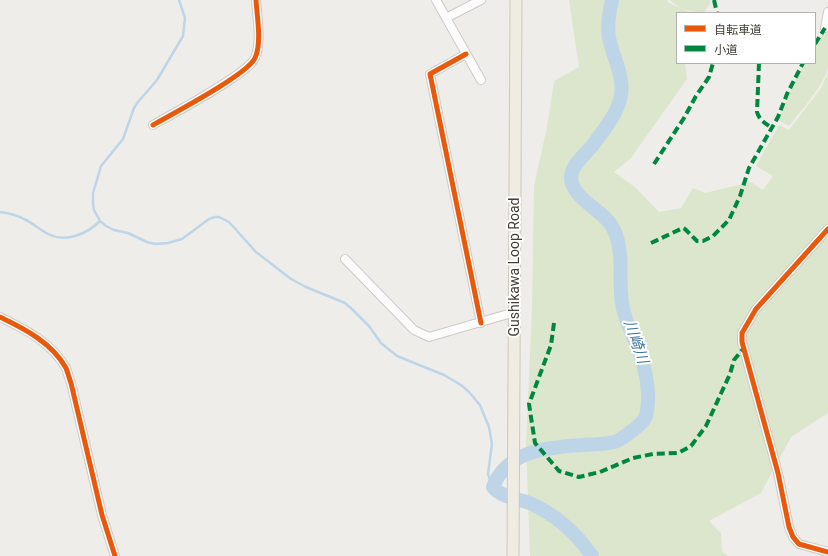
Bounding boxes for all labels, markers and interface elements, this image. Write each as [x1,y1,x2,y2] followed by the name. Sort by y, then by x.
[676,12,816,64] legend
[714,23,762,37] text: 自転車道
[714,43,738,57] text: 小道
[507,198,523,336] street label: Gushikawa Loop Road
[619,318,651,366] water label: 川崎川

